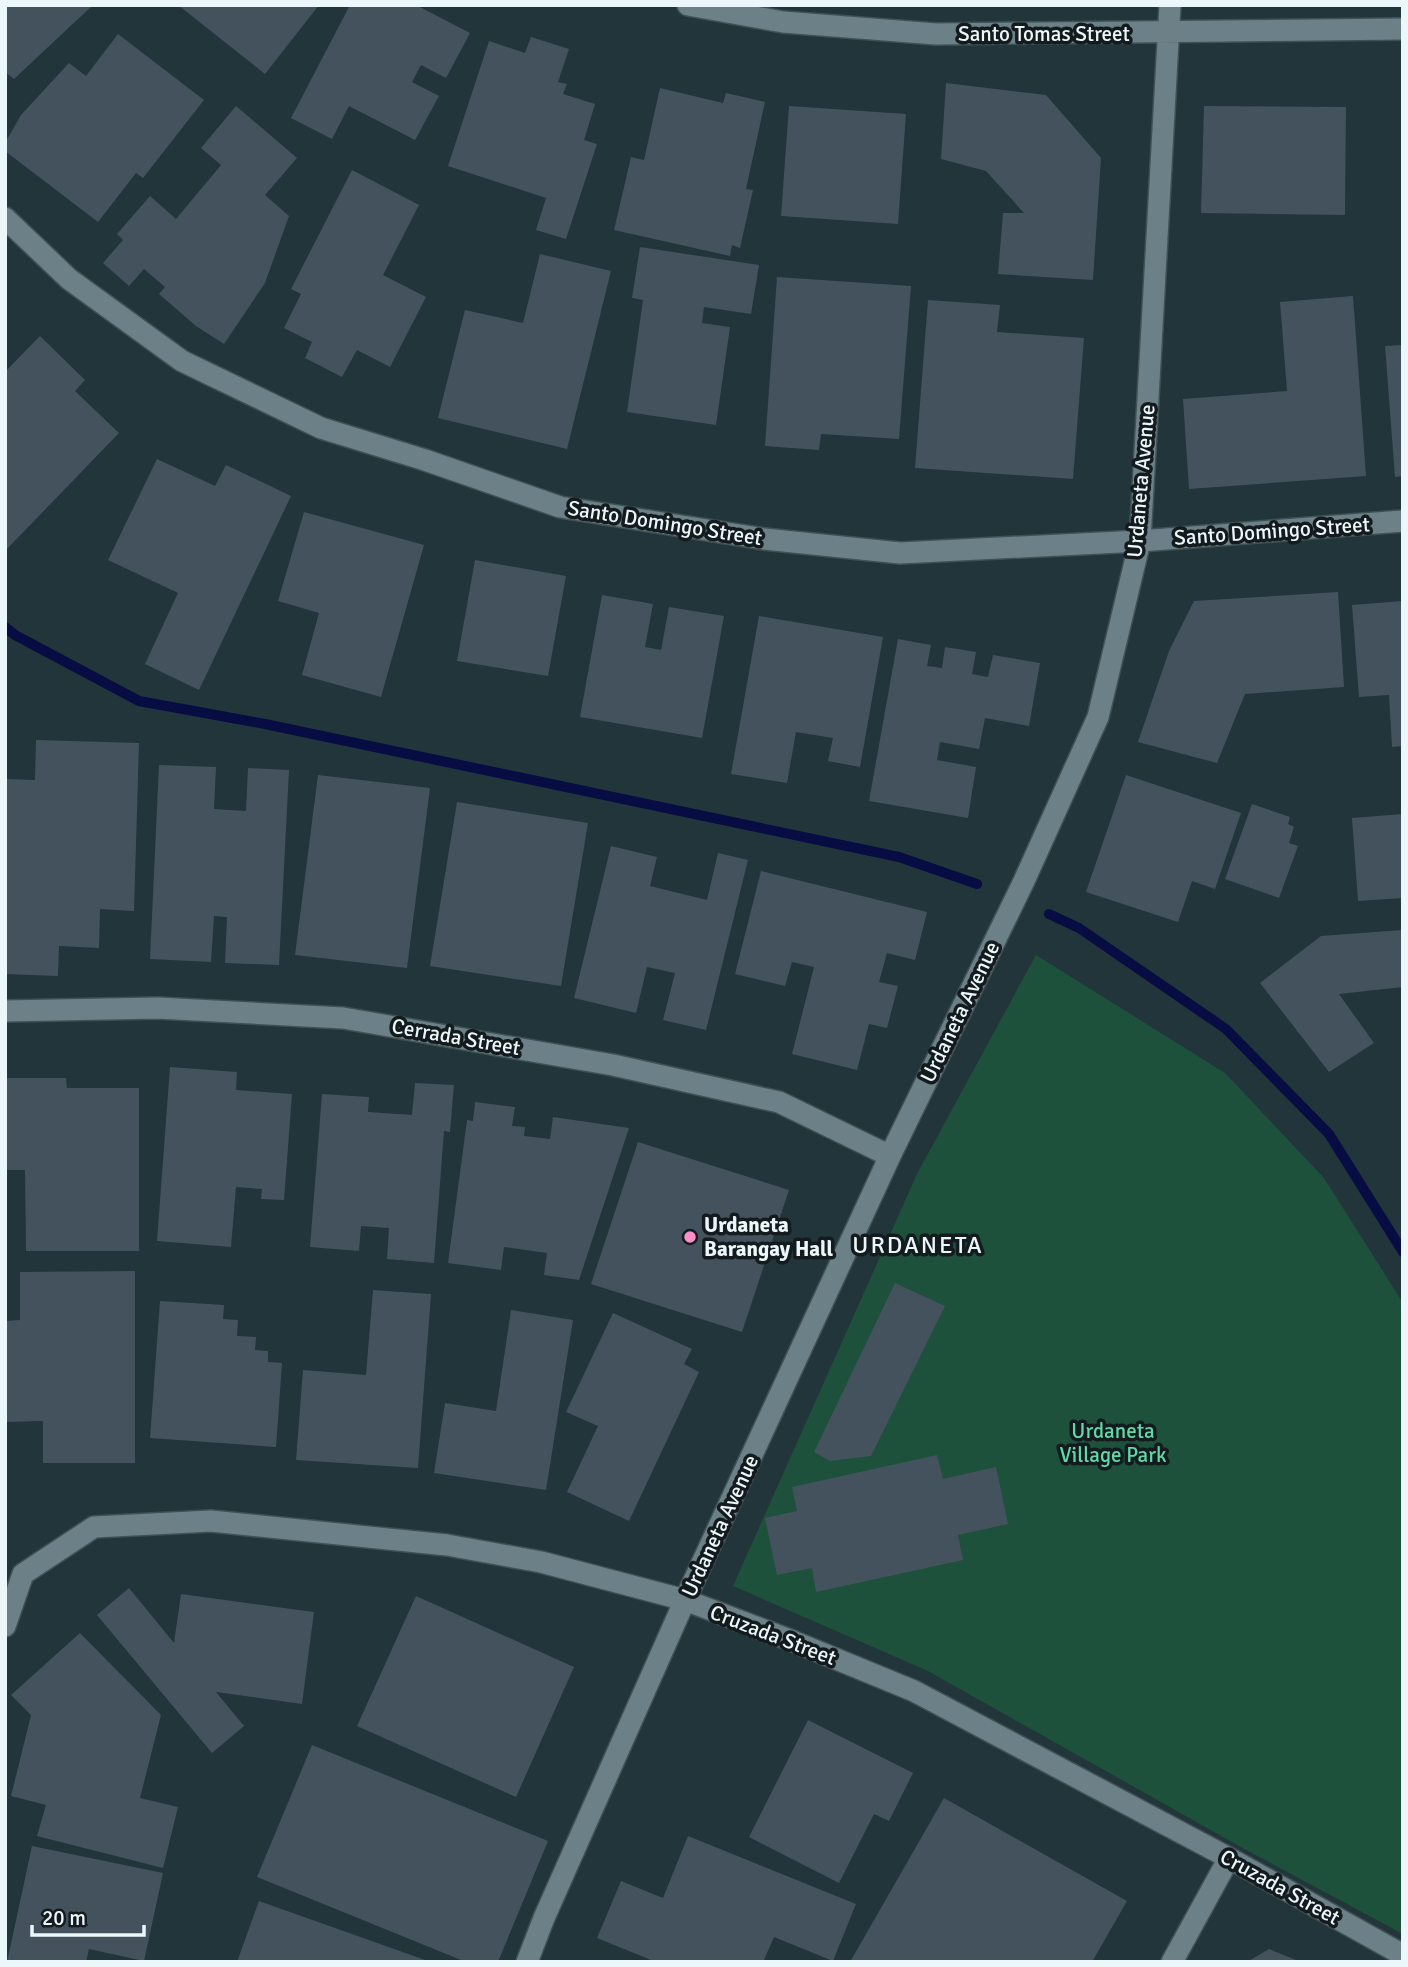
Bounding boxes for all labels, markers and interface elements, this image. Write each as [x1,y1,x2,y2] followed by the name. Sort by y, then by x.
[958,21,1130,47] street label: Santo Tomas Street
[1121,403,1161,559] street label: Urdaneta Avenue
[566,495,764,551] street label: Santo Domingo Street
[1173,511,1371,551] street label: Santo Domingo Street
[915,937,1005,1087] street label: Urdaneta Avenue
[390,1013,522,1061] street label: Cerrada Street
[704,1212,833,1262] place label: Urdaneta Barangay Hall
[682,1229,698,1245] marker: Urdaneta Barangay Hall
[852,1230,984,1260] district label: URDANETA
[1059,1418,1167,1468] park label: Urdaneta Village Park
[676,1451,764,1601] street label: Urdaneta Avenue
[706,1599,840,1671] street label: Cruzada Street
[1216,1843,1344,1931] street label: Cruzada Street
[32,1894,144,1938] scale bar
[42,1905,86,1931] text: 20 m

